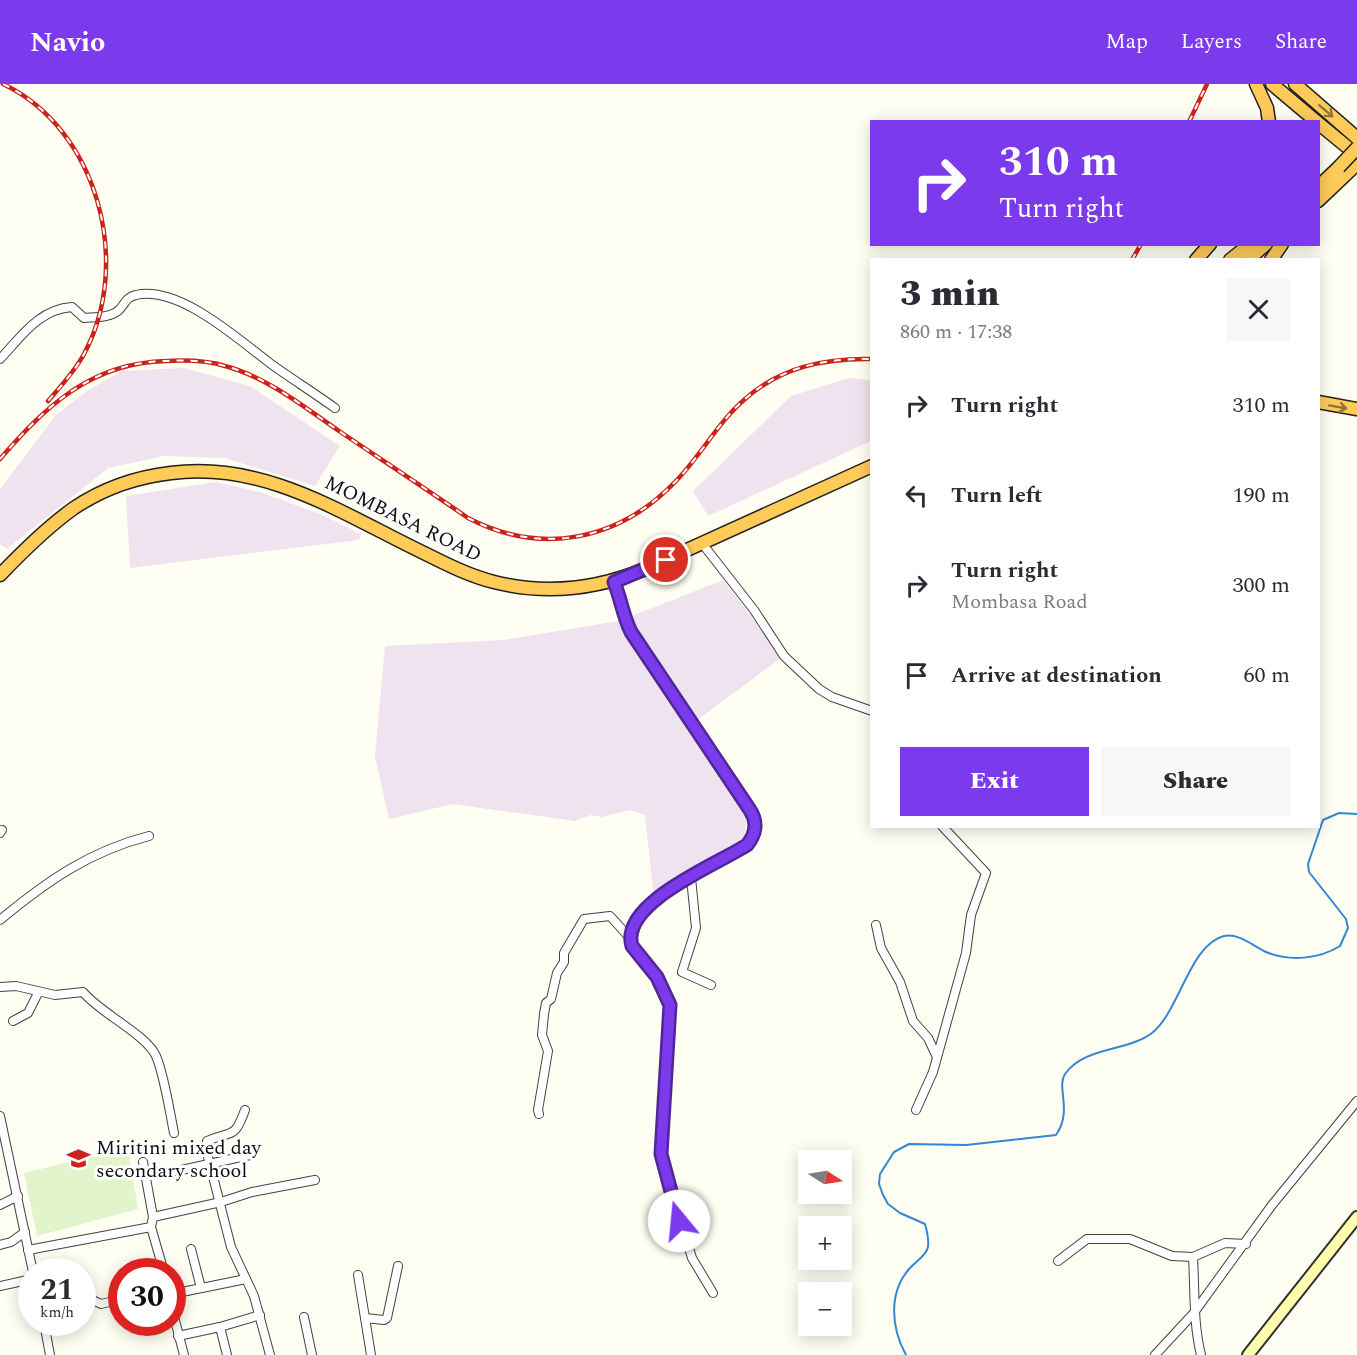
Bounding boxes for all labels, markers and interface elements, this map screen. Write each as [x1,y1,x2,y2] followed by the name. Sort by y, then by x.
[30,21,105,64] text: Navio
[1106,26,1148,58] text: Map
[1181,26,1242,58] text: Layers
[1275,26,1327,58] text: Share
[1318,104,1333,118] one-way arrow
[999,131,1118,194] text: 310 m
[900,144,978,222] icon: right
[999,188,1124,230] text: Turn right
[900,267,1000,322] text: 3 min
[1227,278,1290,341] button: close
[900,317,1012,347] text: 860 m · 17:38
[900,389,933,422] icon: right
[951,389,1058,422] text: Turn right
[1233,389,1290,422] text: 310 m
[1327,402,1347,413] one-way arrow
[319,468,487,570] street label: MOMBASA ROAD
[900,479,933,512] icon: left
[951,479,1043,512] text: Turn left
[1233,479,1290,512] text: 190 m
[640,534,691,585] pin
[649,543,682,576] icon: arrive
[951,554,1058,587] text: Turn right
[900,569,933,602] icon: right
[1233,569,1290,602] text: 300 m
[951,587,1088,617] text: Mombasa Road
[900,659,933,692] icon: arrive
[951,659,1162,692] text: Arrive at destination
[1244,659,1290,692] text: 60 m
[900,747,1089,816] button: Exit
[1101,747,1290,816] button: Share
[96,1133,263,1186] place label: Miritini mixed day secondary school
[65,1146,91,1172] school or university icon: Miritini mixed day secondary school
[798,1150,852,1204] north arrow
[798,1150,852,1336] map controls
[647,1189,711,1253] position arrow
[798,1216,852,1270] button: +
[108,1258,186,1336] speed limit sign: 30
[40,1267,74,1313] text: 21
[798,1282,852,1336] button: −
[40,1301,74,1324] text: km/h

